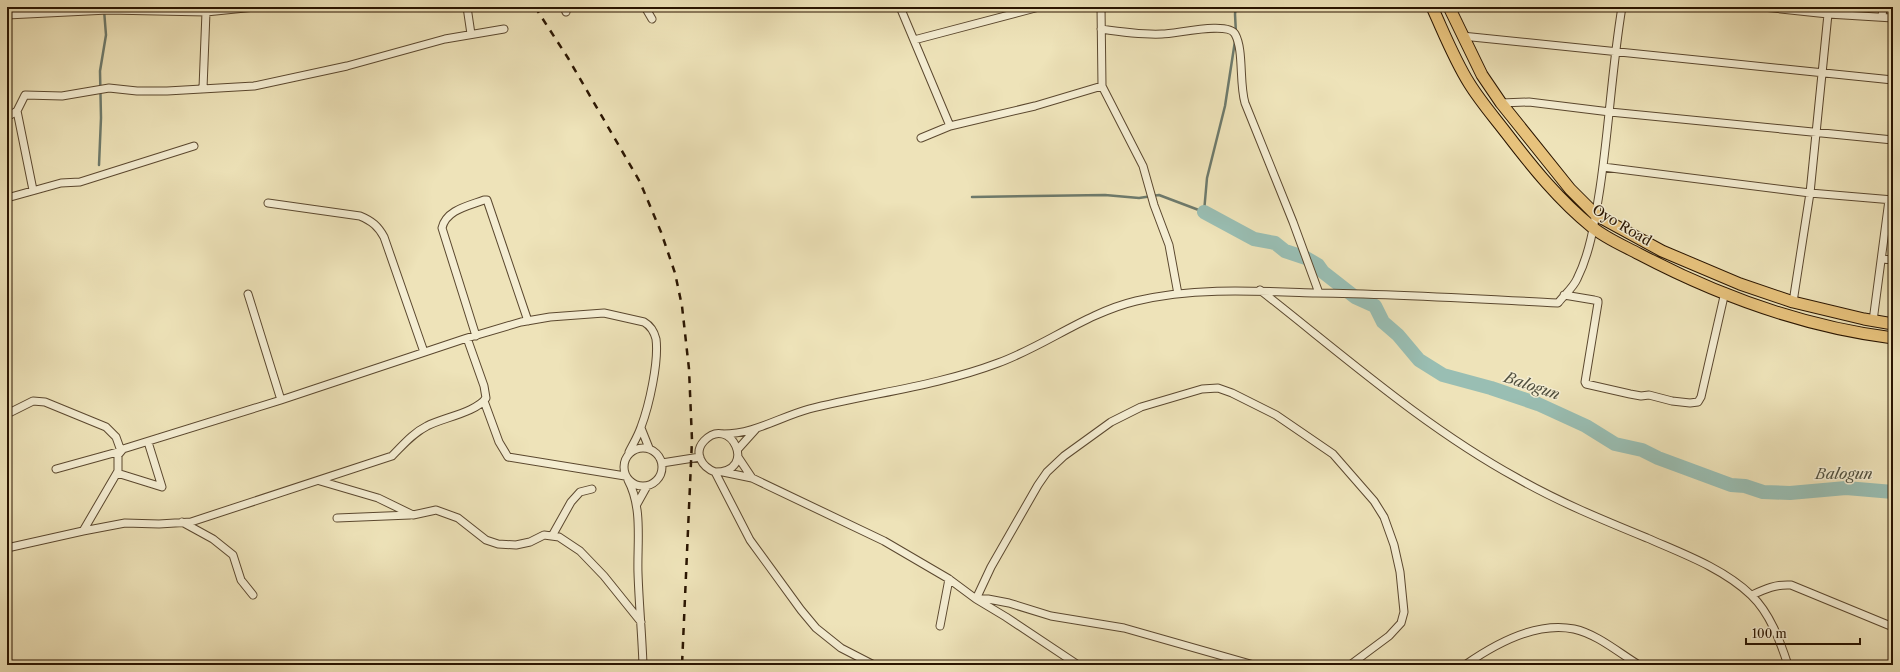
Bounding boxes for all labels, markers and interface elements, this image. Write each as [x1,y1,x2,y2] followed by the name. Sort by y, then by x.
[1589,200,1655,250] street label: Oyo Road
[1501,367,1562,404] water label: Balogun
[1814,464,1873,483] water label: Balogun
[1746,620,1860,646] scale bar
[1752,626,1787,641] text: 100 m

